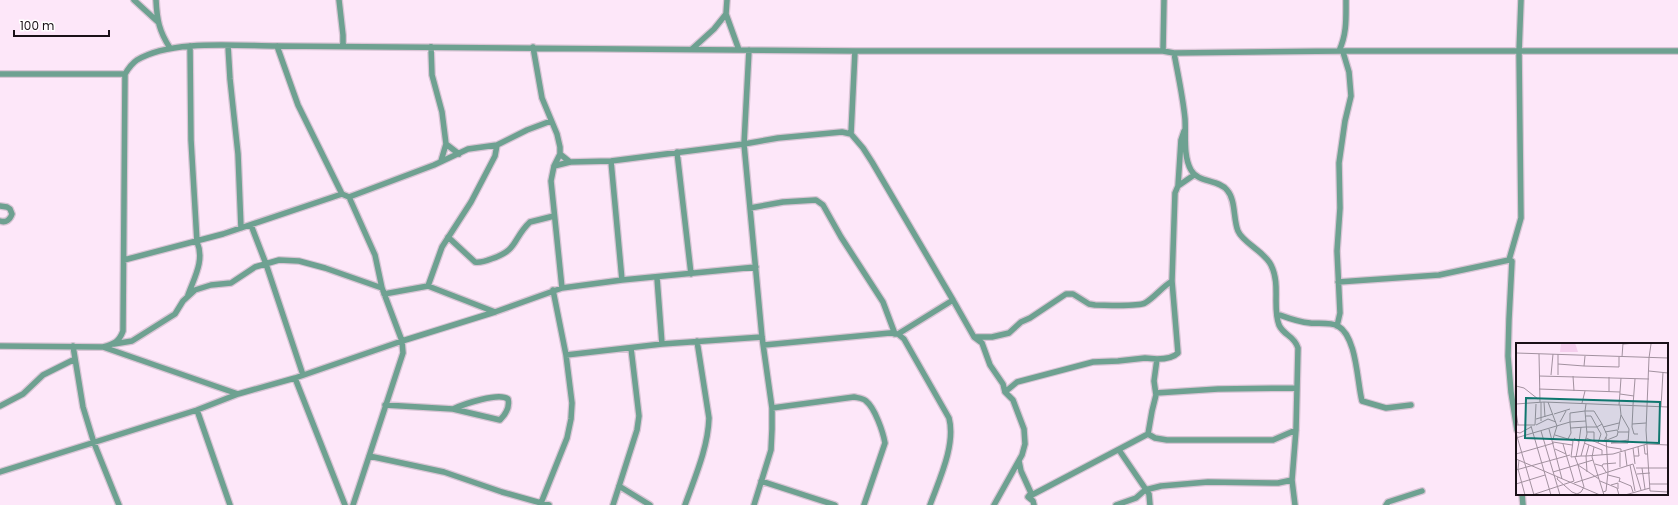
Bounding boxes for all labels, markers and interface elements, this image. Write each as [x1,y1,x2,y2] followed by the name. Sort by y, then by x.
[14,12,109,38] scale bar
[20,17,54,34] text: 100 m
[1516,343,1668,495] inset map

